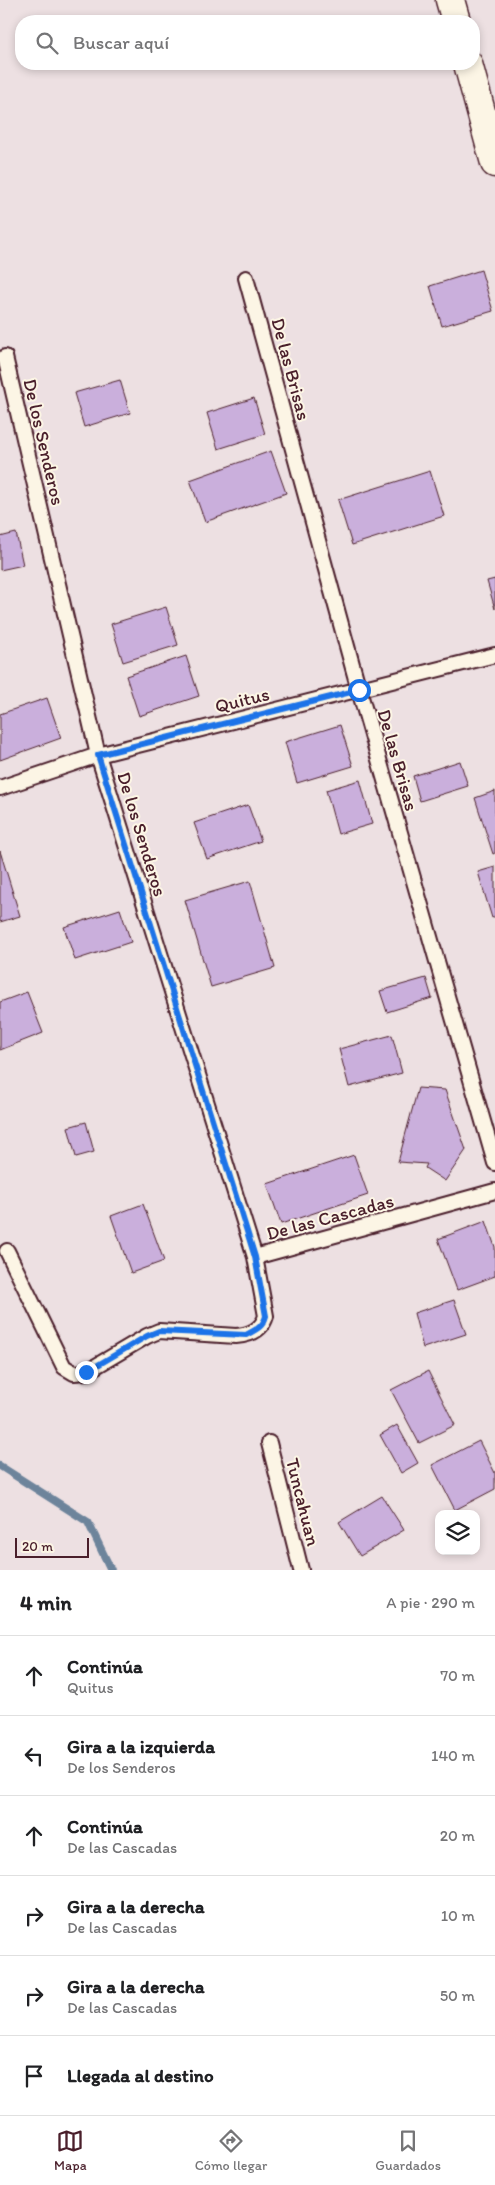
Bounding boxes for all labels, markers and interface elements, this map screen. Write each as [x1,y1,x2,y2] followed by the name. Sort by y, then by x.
[15,15,480,70] search box
[33,29,61,57] icon: search
[73,31,169,54] text: Buscar aquí
[266,315,316,423] street label: De las Brisas
[18,377,70,507] street label: De los Senderos
[348,679,371,702] route start
[212,682,272,718] street label: Quitus
[372,706,424,814] street label: De las Brisas
[112,769,172,899] street label: De los Senderos
[264,1189,396,1245] street label: De las Cascadas
[75,1361,98,1384] route end
[281,1456,325,1549] street label: Tuncahuan
[435,1510,480,1555] map controls
[435,1510,480,1555] button: layers
[15,1535,89,1558] scale bar
[22,1538,53,1555] text: 20 m
[20,1590,72,1615] text: 4 min
[386,1593,475,1612] text: A pie · 290 m
[67,1655,143,1678] text: Continúa
[20,1662,48,1690] icon: ahead
[440,1666,475,1685] text: 70 m
[67,1678,114,1697] text: Quitus
[67,1735,215,1758] text: Gira a la izquierda
[20,1742,48,1770] icon: left
[431,1746,475,1765] text: 140 m
[67,1758,176,1777] text: De los Senderos
[67,1815,143,1838] text: Continúa
[20,1822,48,1850] icon: ahead
[440,1826,475,1845] text: 20 m
[67,1838,177,1857] text: De las Cascadas
[67,1895,205,1918] text: Gira a la derecha
[20,1902,48,1930] icon: right
[441,1906,475,1925] text: 10 m
[67,1918,177,1937] text: De las Cascadas
[67,1975,205,1998] text: Gira a la derecha
[20,1982,48,2010] icon: right
[440,1986,475,2005] text: 50 m
[67,1998,177,2017] text: De las Cascadas
[20,2062,48,2090] icon: arrive
[67,2064,214,2087] text: Llegada al destino
[54,2127,87,2174] tab: Mapa
[195,2127,267,2174] tab: Cómo llegar
[375,2127,441,2174] tab: Guardados

